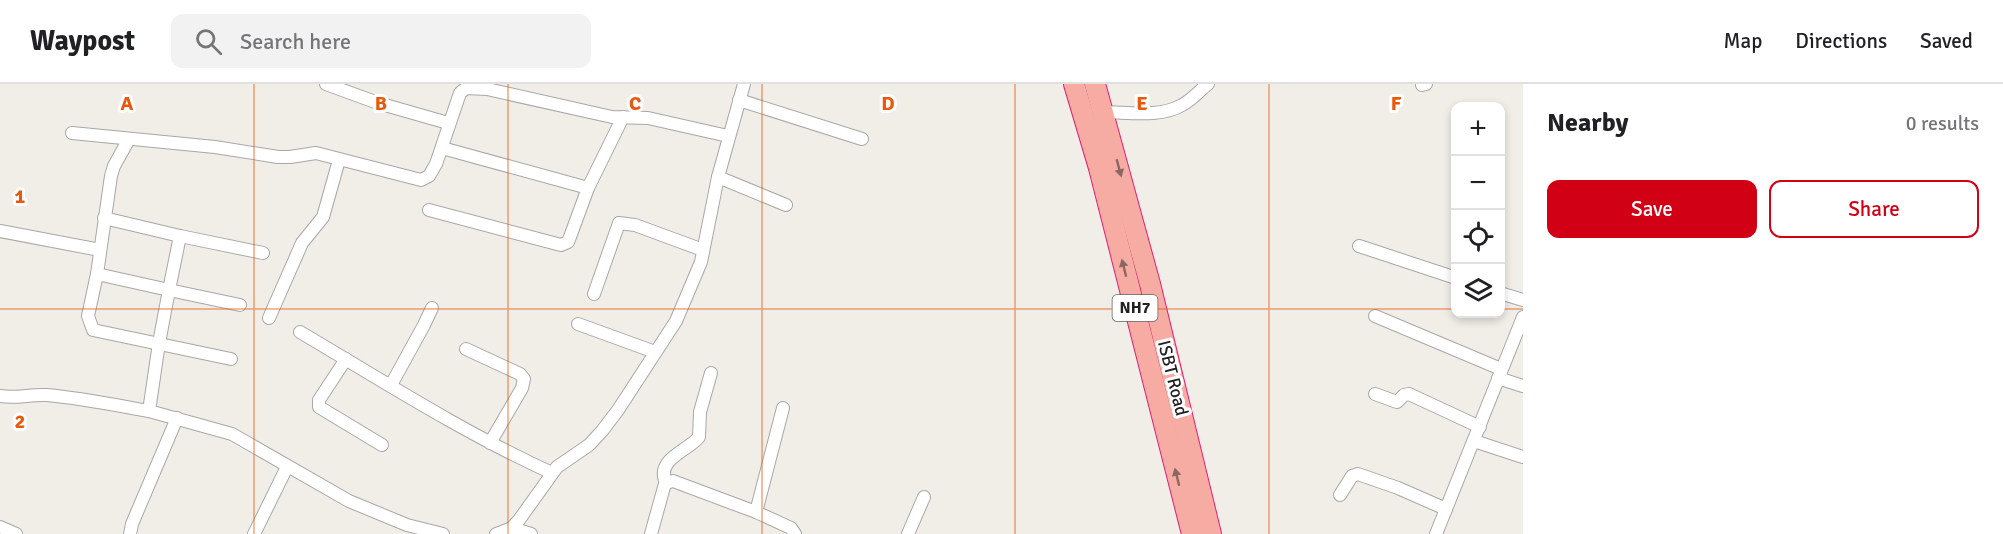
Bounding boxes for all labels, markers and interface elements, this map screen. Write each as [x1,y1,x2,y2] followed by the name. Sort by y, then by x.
[171,14,591,68] search box
[30,24,135,58] text: Waypost
[192,25,225,58] icon: search
[240,28,351,55] text: Search here
[1724,28,1762,54] text: Map
[1795,28,1887,54] text: Directions
[1920,28,1973,54] text: Saved
[121,91,134,116] text: A
[375,91,387,116] text: B
[629,91,641,116] text: C
[881,91,895,116] text: D
[1136,91,1148,116] text: E
[1391,91,1402,116] text: F
[1451,102,1505,318] map controls
[1451,102,1505,156] button: +
[1547,107,1628,139] text: Nearby
[1906,111,1979,136] text: 0 results
[1451,156,1505,210] button: −
[1115,159,1124,177] one-way arrow
[1547,180,1757,238] button: Save
[1769,180,1979,238] button: Share
[15,184,26,209] text: 1
[1451,210,1505,264] button: locate
[1119,259,1129,277] one-way arrow
[1451,264,1505,318] button: layers
[1112,295,1158,321] road number: NH7
[1153,338,1193,418] street label: ISBT Road
[15,409,25,434] text: 2
[1172,468,1182,486] one-way arrow

